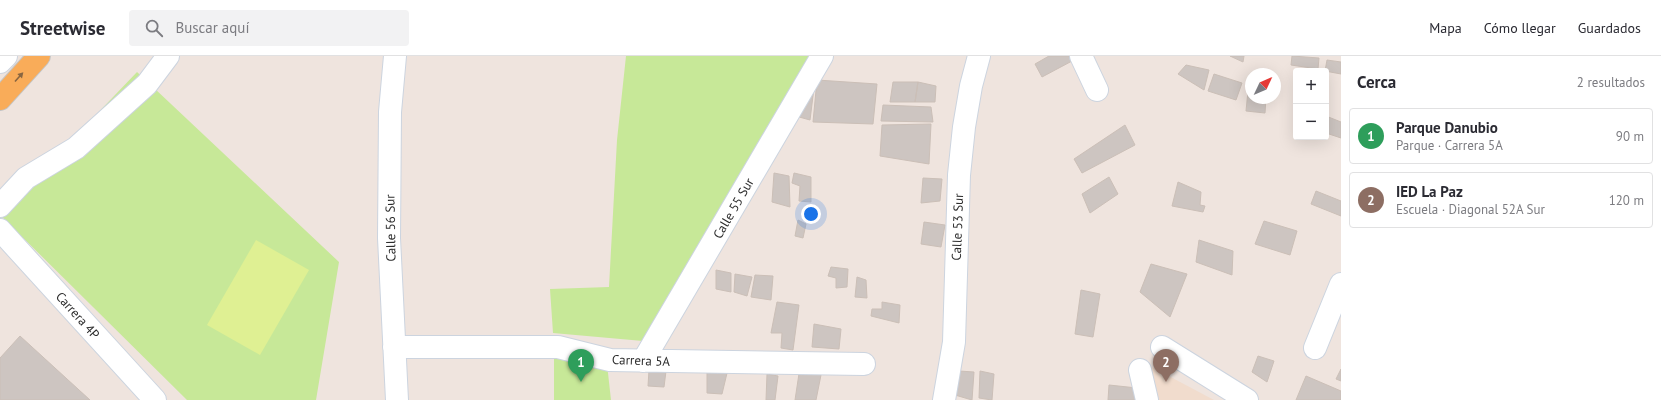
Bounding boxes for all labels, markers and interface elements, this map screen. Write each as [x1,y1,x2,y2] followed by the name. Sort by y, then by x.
[129,10,409,46] search box
[20,16,105,40] text: Streetwise
[143,17,165,39] icon: search
[175,18,249,37] text: Buscar aquí
[1429,19,1462,37] text: Mapa
[1484,19,1556,37] text: Cómo llegar
[1578,19,1641,37] text: Guardados
[1245,68,1281,104] north arrow
[1293,68,1329,140] map controls
[1293,68,1329,104] button: +
[1357,71,1396,93] text: Cerca
[15,72,24,82] one-way arrow
[1577,74,1645,91] text: 2 resultados
[1293,104,1329,140] button: −
[1396,118,1498,137] text: Parque Danubio
[1367,128,1375,145] text: 1
[1616,128,1644,145] text: 90 m
[1396,137,1503,154] text: Parque · Carrera 5A
[709,174,758,242] street label: Calle 55 Sur
[1396,182,1463,201] text: IED La Paz
[1367,192,1375,209] text: 2
[1609,192,1644,209] text: 120 m
[948,193,967,261] street label: Calle 53 Sur
[381,194,400,262] street label: Calle 56 Sur
[1396,201,1545,218] text: Escuela · Diagonal 52A Sur
[801,204,821,224] your location
[52,288,103,342] street label: Carrera 4P
[568,349,594,382] pin: 1
[1153,349,1179,382] pin: 2
[612,351,671,370] street label: Carrera 5A

